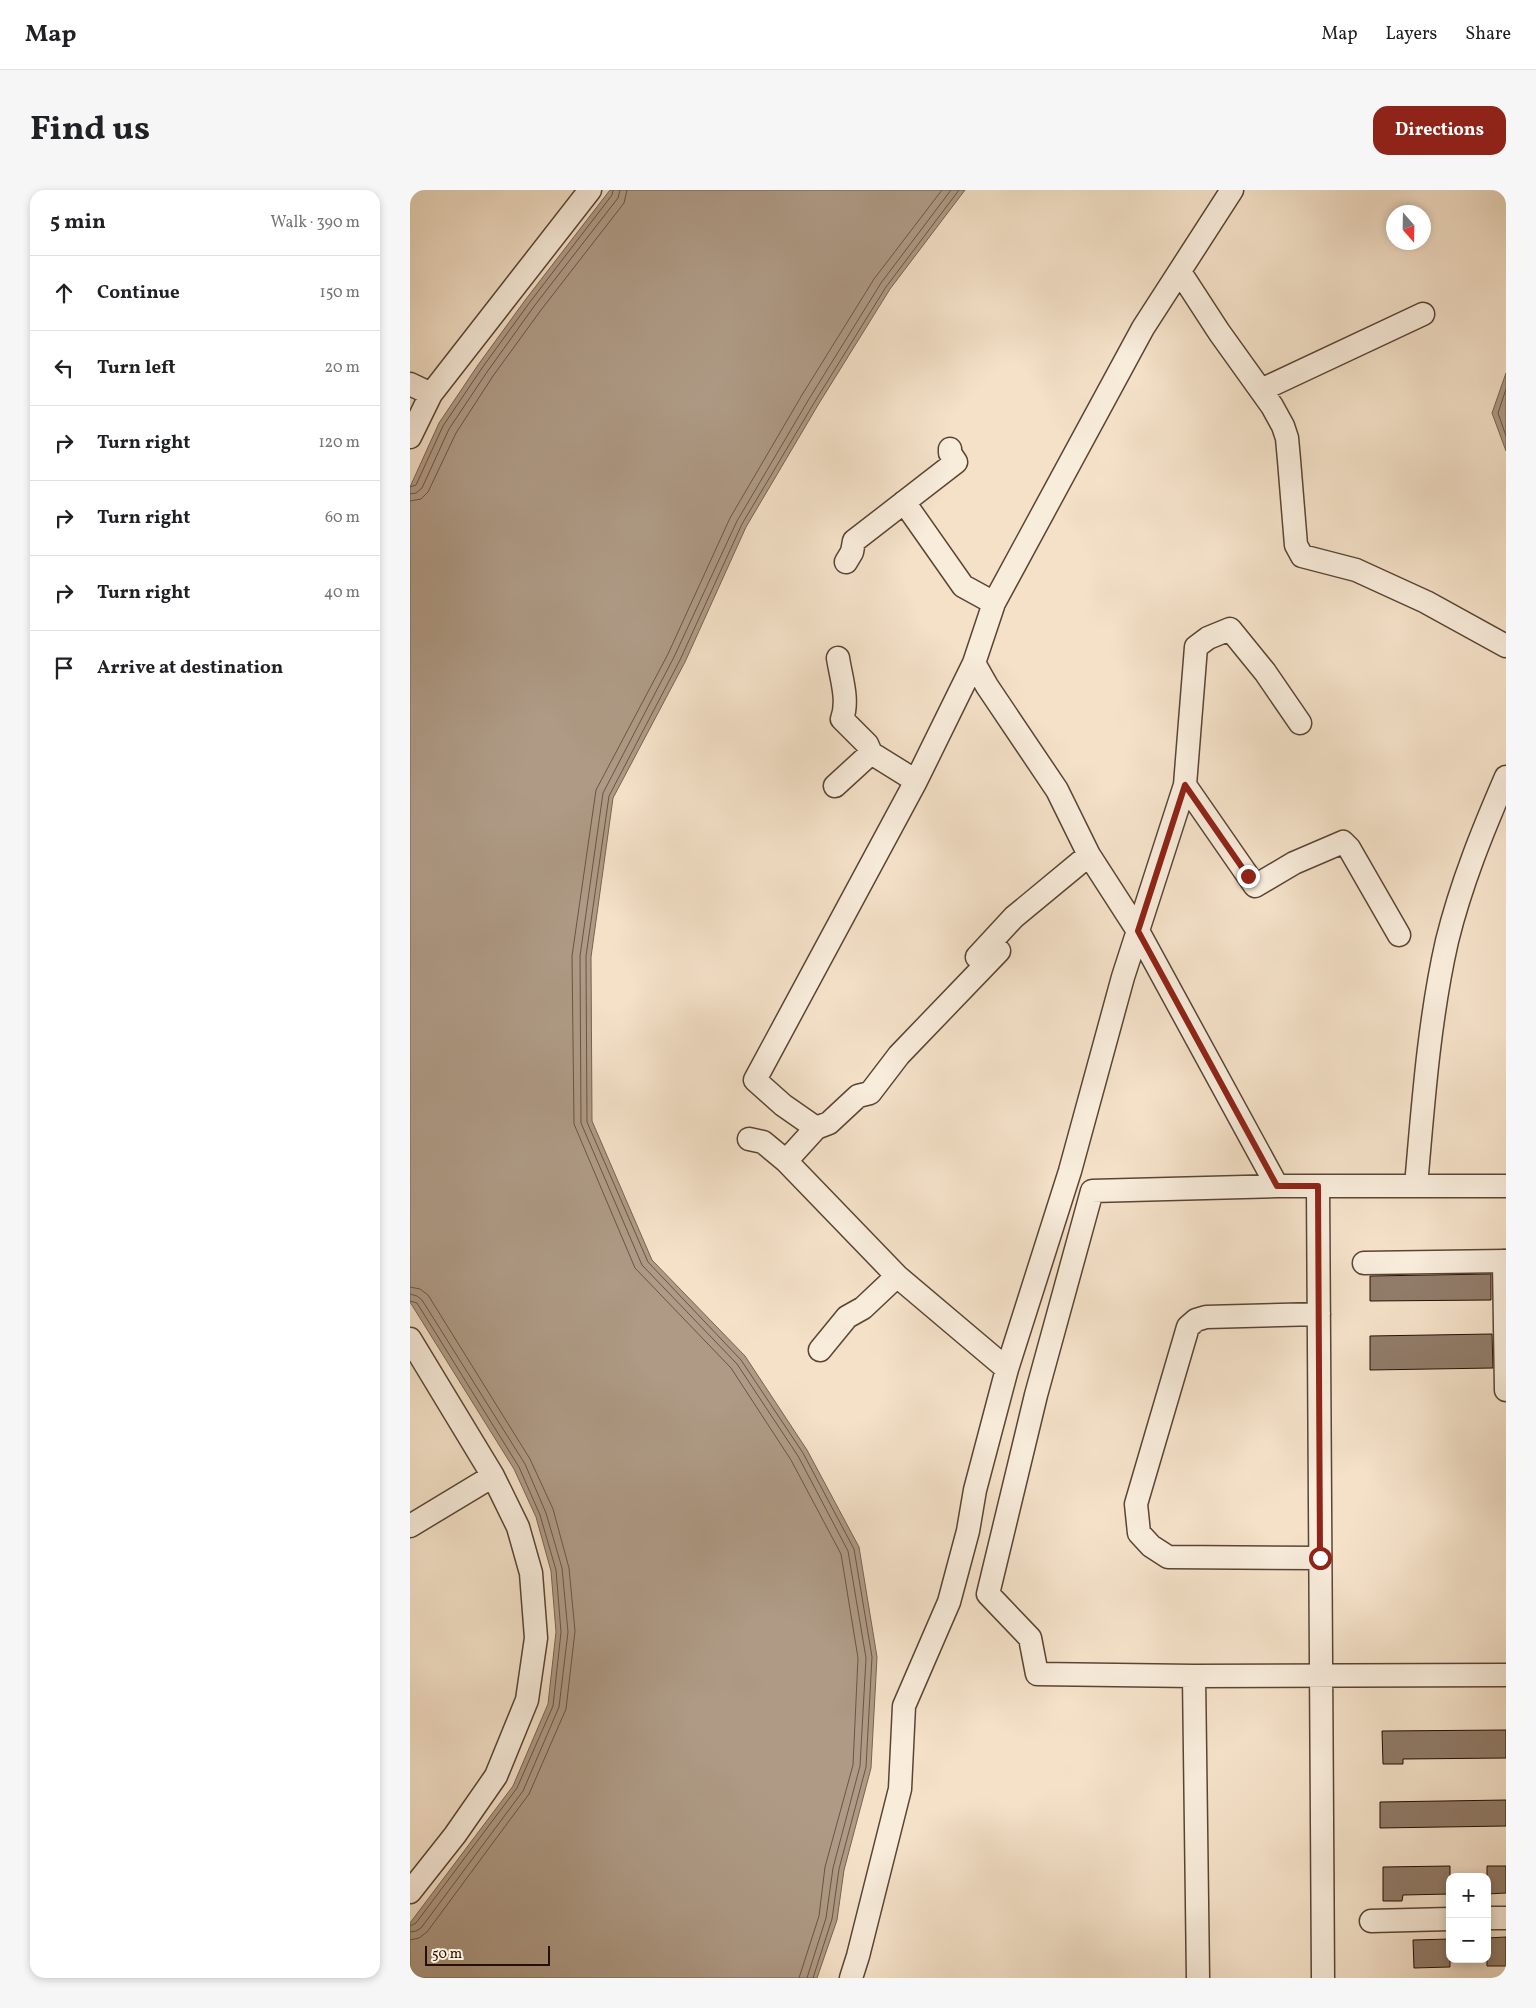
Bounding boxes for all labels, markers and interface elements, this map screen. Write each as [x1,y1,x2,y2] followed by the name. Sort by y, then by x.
[25,18,76,52] text: Map
[1321,22,1357,47] text: Map
[1385,22,1437,47] text: Layers
[1465,22,1511,47] text: Share
[30,106,150,154] text: Find us
[1373,106,1506,155] button: Directions
[1386,205,1431,250] north arrow
[50,208,106,237] text: 5 min
[271,212,360,234] text: Walk · 390 m
[50,279,78,307] icon: ahead
[97,280,180,306] text: Continue
[319,282,360,304] text: 150 m
[50,354,78,382] icon: left
[97,355,176,381] text: Turn left
[325,357,360,379] text: 20 m
[50,429,78,457] icon: right
[97,430,190,456] text: Turn right
[318,432,360,454] text: 120 m
[50,504,78,532] icon: right
[97,505,190,531] text: Turn right
[325,507,360,529] text: 60 m
[50,579,78,607] icon: right
[97,580,190,606] text: Turn right
[324,582,360,604] text: 40 m
[50,654,78,682] icon: arrive
[97,655,283,681] text: Arrive at destination
[1237,865,1260,888] route end
[1309,1547,1332,1570] route start
[1446,1873,1491,1963] map controls
[1446,1873,1491,1918] button: +
[1446,1918,1491,1963] button: −
[425,1943,550,1966] scale bar
[432,1945,462,1964] text: 50 m

